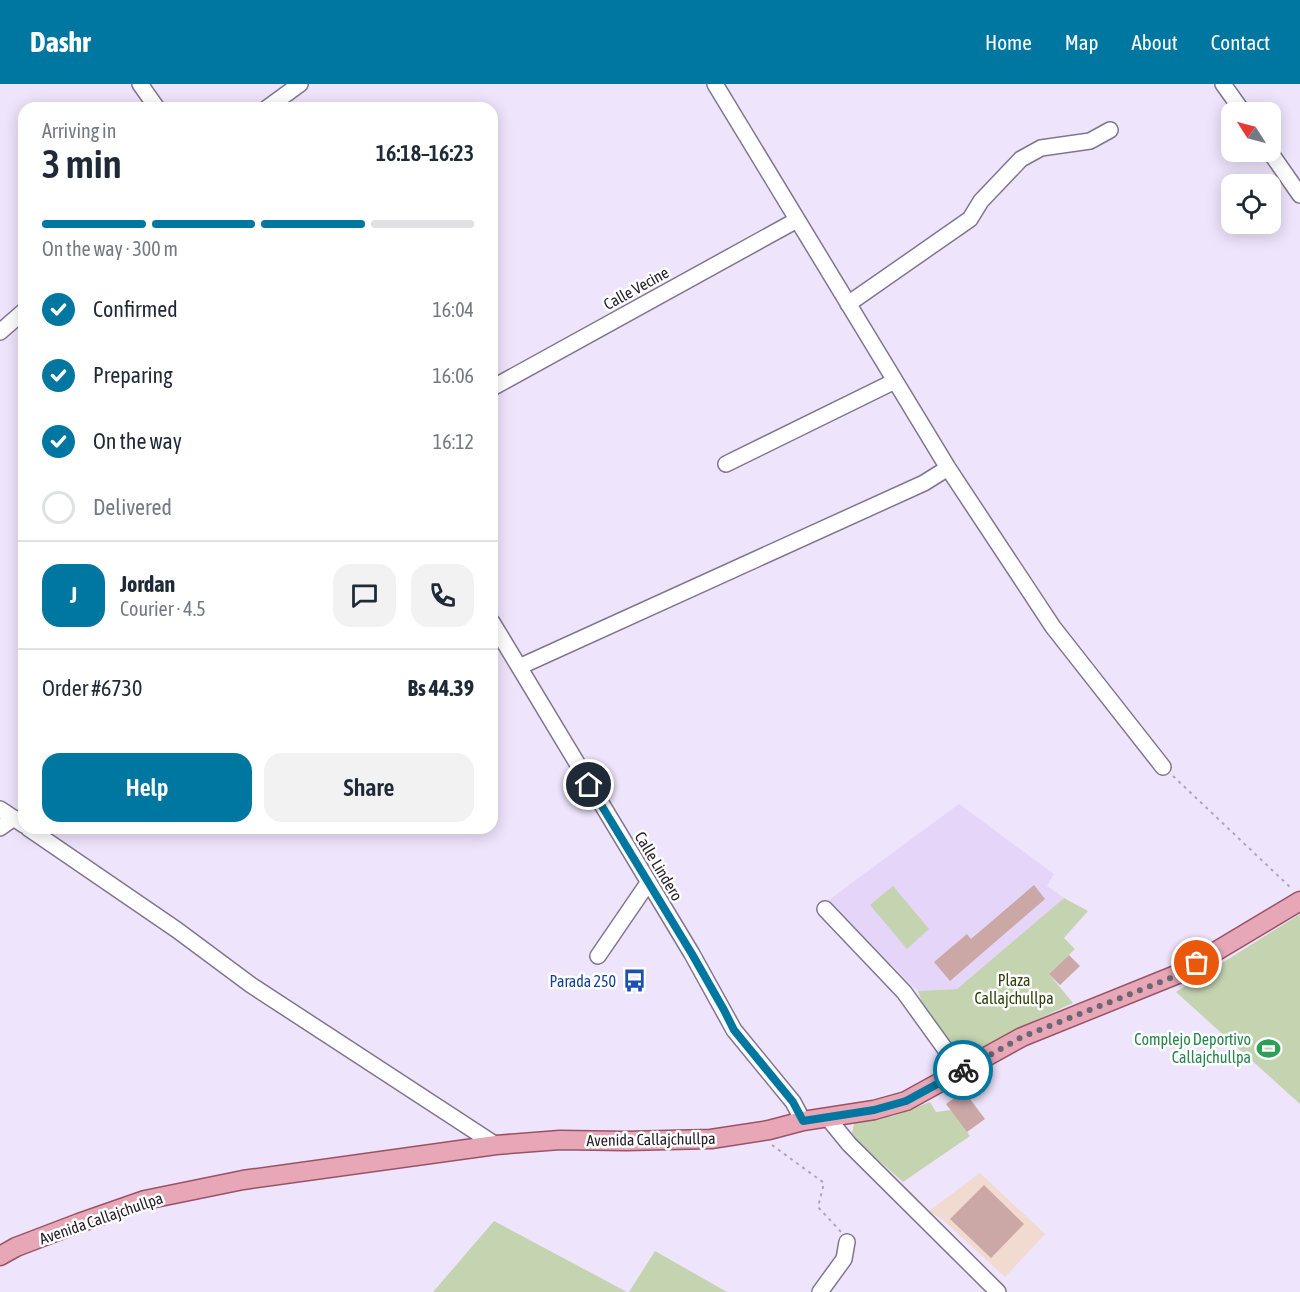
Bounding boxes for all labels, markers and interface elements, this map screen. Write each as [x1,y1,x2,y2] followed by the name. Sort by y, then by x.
[30,26,90,58] text: Dashr
[985,30,1032,54] text: Home
[1065,30,1099,54] text: Map
[1132,30,1178,54] text: About
[1211,30,1270,54] text: Contact
[1221,102,1281,162] north arrow
[1221,102,1281,234] map controls
[42,119,116,142] text: Arriving in
[376,140,474,166] text: 16:18–16:23
[42,142,122,186] text: 3 min
[1221,174,1281,234] button: locate
[42,237,178,260] text: On the way · 300 m
[600,263,672,313] street label: Calle Vecine
[42,293,75,326] icon: check
[93,296,178,322] text: Confirmed
[432,298,474,321] text: 16:04
[42,359,75,392] icon: check
[93,362,173,388] text: Preparing
[432,364,474,387] text: 16:06
[42,425,75,458] icon: check
[93,428,182,454] text: On the way
[433,430,474,453] text: 16:12
[93,494,172,520] text: Delivered
[333,564,396,627] button: chat
[411,564,474,627] button: phone
[120,571,175,597] text: Jordan
[70,582,77,608] text: J
[120,597,206,620] text: Courier · 4.5
[42,675,142,701] text: Order #6730
[408,675,474,701] text: Bs 44.39
[42,753,252,822] button: Help
[264,753,474,822] button: Share
[563,759,614,810] pin
[572,768,605,801] icon: home
[631,828,687,904] street label: Calle Lindero
[1171,937,1222,988] pin
[1180,946,1213,979] icon: bag
[621,968,647,994] bus stop icon: Parada 250
[974,971,1054,1008] park label: Plaza Callajchullpa
[549,972,616,990] place label: Parada 250
[1134,1030,1251,1067] place label: Complejo Deportivo Callajchullpa
[1256,1035,1282,1061] sports icon: Complejo Deportivo Callajchullpa
[933,1040,993,1100] courier
[947,1054,980,1087] icon: bike
[586,1129,716,1150] street label: Avenida Callajchullpa
[37,1188,165,1249] street label: Avenida Callajchullpa

